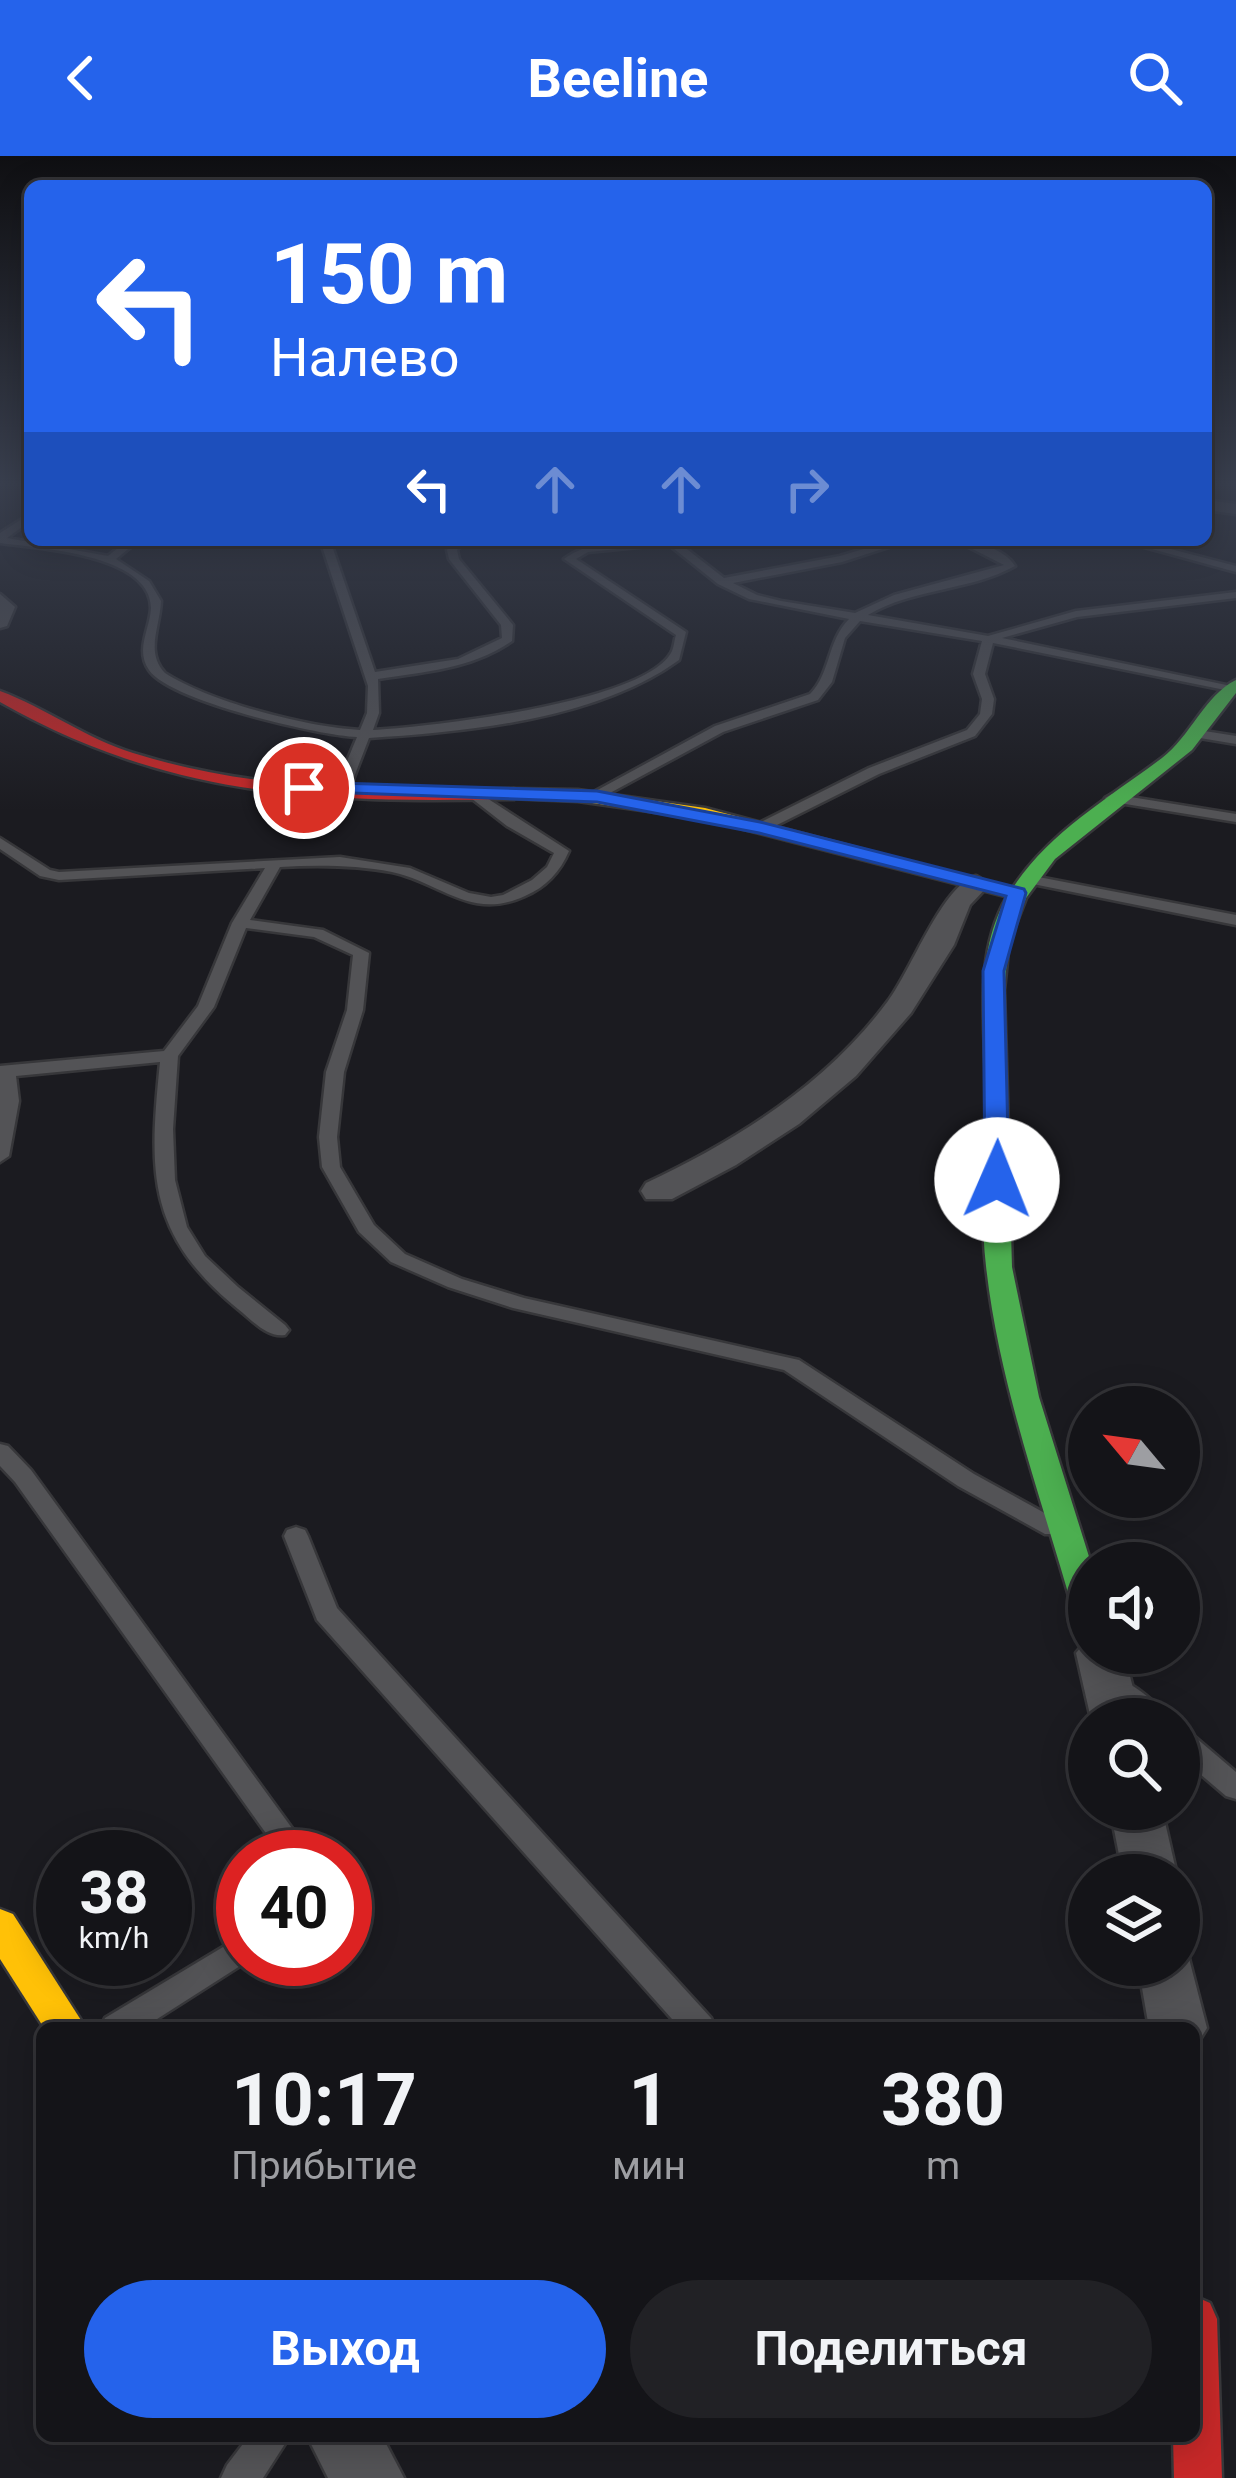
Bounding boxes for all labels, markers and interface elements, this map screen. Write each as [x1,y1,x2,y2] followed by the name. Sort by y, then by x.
[48,45,114,111] icon: back
[1122,45,1188,111] icon: search
[528,47,708,110] text: Beeline
[270,225,508,324] text: 150 m
[72,228,228,384] icon: left
[270,326,459,389] text: Налево
[396,456,462,522] icon: left
[522,456,588,522] icon: ahead
[648,456,714,522] icon: ahead
[774,456,840,522] icon: right
[253,737,355,839] pin
[271,755,337,821] icon: arrive
[934,1117,1060,1243] position arrow
[1068,1386,1200,1518] north arrow
[1068,1386,1200,1986] map controls
[1068,1542,1200,1674] button: sound
[1068,1698,1200,1830] button: search
[216,1830,372,1986] speed limit sign: 40
[1068,1854,1200,1986] button: layers
[80,1857,148,1928] text: 38
[79,1920,149,1955] text: km/h
[231,2058,417,2143] text: 10:17
[628,2058,670,2143] text: 1
[881,2058,1005,2143] text: 380
[231,2143,417,2189] text: Прибытие
[612,2143,686,2189] text: мин
[926,2143,960,2189] text: m
[84,2280,606,2418] button: Выход
[630,2280,1152,2418] button: Поделиться

